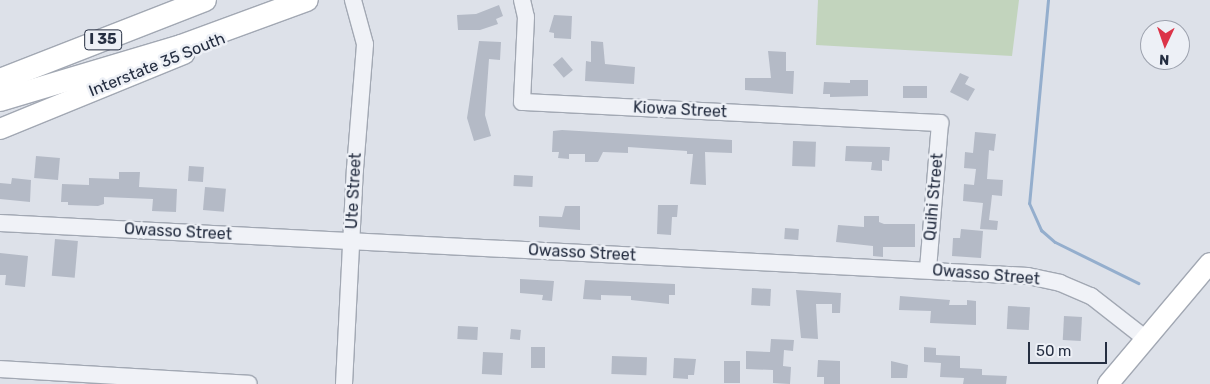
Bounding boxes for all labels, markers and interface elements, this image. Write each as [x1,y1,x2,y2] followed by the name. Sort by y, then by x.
[1140,20,1190,70] north arrow
[83,28,123,52] road number: I 35
[86,29,228,101] street label: Interstate 35 South
[1159,51,1170,68] text: N
[633,98,727,122] street label: Kiowa Street
[342,152,366,230] street label: Ute Street
[921,152,947,242] street label: Quihi Street
[124,220,232,244] street label: Owasso Street
[528,241,636,265] street label: Owasso Street
[931,261,1041,289] street label: Owasso Street
[1030,332,1109,364] scale bar
[1036,342,1071,360] text: 50 m

